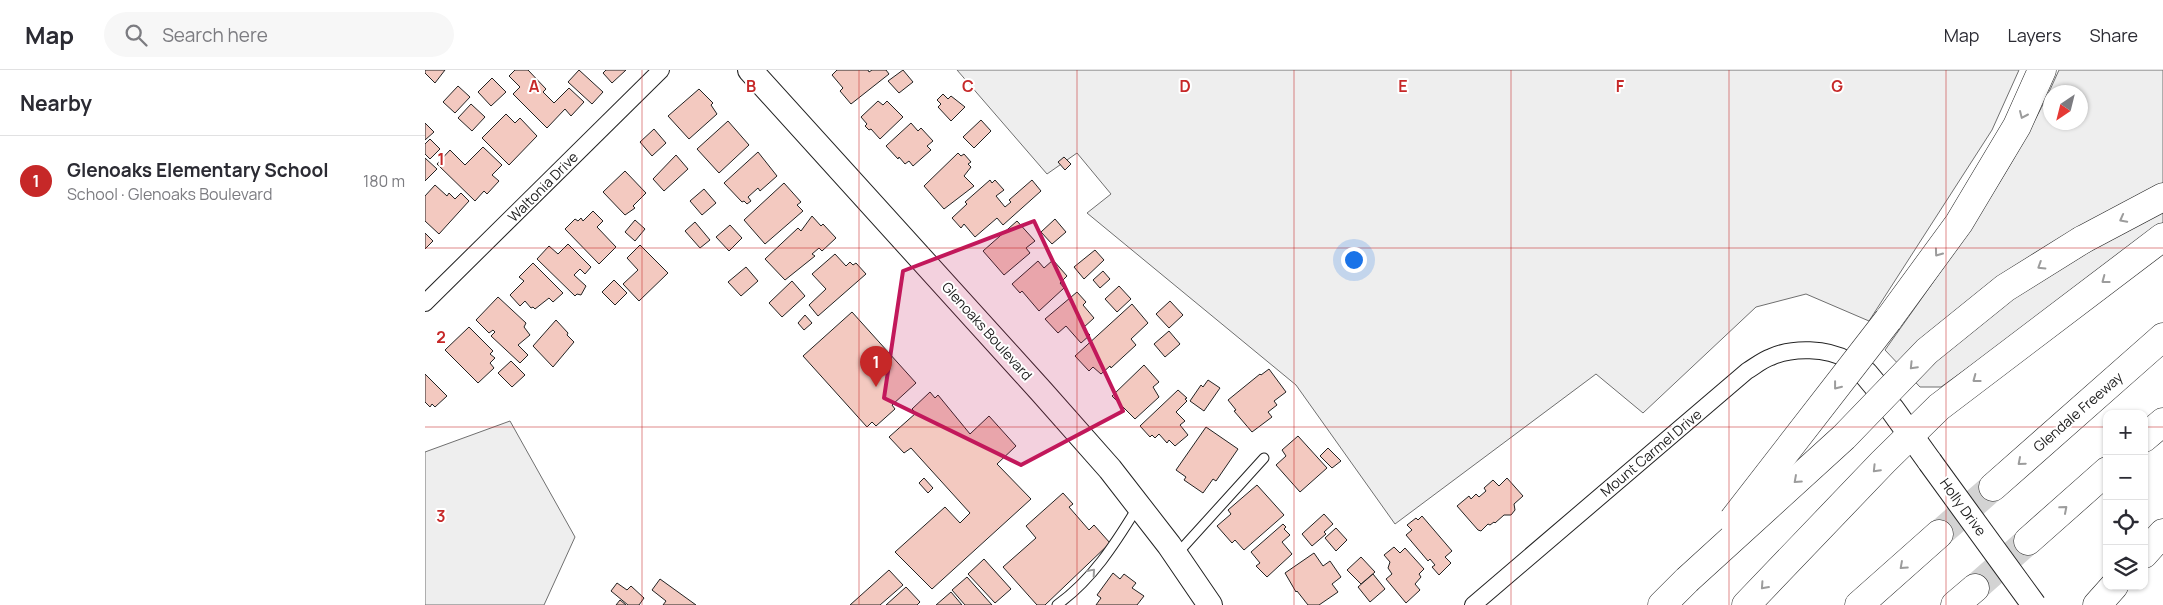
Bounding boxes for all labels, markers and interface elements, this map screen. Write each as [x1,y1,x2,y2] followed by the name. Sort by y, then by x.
[104,12,454,57] search box
[25,18,74,51] text: Map
[122,21,150,49] icon: search
[162,22,268,48] text: Search here
[1944,23,1979,47] text: Map
[2007,23,2061,47] text: Layers
[2089,23,2138,47] text: Share
[529,75,540,97] text: A
[746,75,756,97] text: B
[962,75,974,97] text: C
[1179,75,1191,97] text: D
[1398,75,1408,97] text: E
[1616,75,1625,97] text: F
[1831,75,1843,97] text: G
[2043,85,2088,130] north arrow
[20,89,92,117] text: Nearby
[2018,110,2029,119] one-way arrow
[503,147,582,226] street label: Waltonia Drive
[437,148,445,170] text: 1
[67,157,328,183] text: Glenoaks Elementary School
[32,170,40,192] text: 1
[363,170,405,192] text: 180 m
[67,183,272,205] text: School · Glenoaks Boulevard
[2119,212,2128,222] one-way arrow
[1341,247,1367,273] your location
[1935,247,1943,256] one-way arrow
[2037,260,2046,269] one-way arrow
[2102,275,2111,283] one-way arrow
[938,277,1037,384] street label: Glenoaks Boulevard
[436,326,446,348] text: 2
[860,346,892,387] pin: 1
[1910,360,1919,369] one-way arrow
[2029,367,2127,456] street label: Glendale Freeway
[1972,373,1982,382] one-way arrow
[1834,380,1843,390] one-way arrow
[1596,405,1705,501] street label: Mount Carmel Drive
[2103,410,2148,590] map controls
[2103,410,2148,455] button: +
[2103,455,2148,500] button: −
[2018,456,2027,465] one-way arrow
[1873,463,1882,472] one-way arrow
[1794,474,1803,483] one-way arrow
[1936,474,1991,540] street label: Holly Drive
[2103,500,2148,545] button: locate
[436,505,446,527] text: 3
[2059,506,2068,515] one-way arrow
[2103,545,2148,590] button: layers
[1899,560,1908,569] one-way arrow
[1086,568,1095,577] one-way arrow
[1760,580,1769,589] one-way arrow

